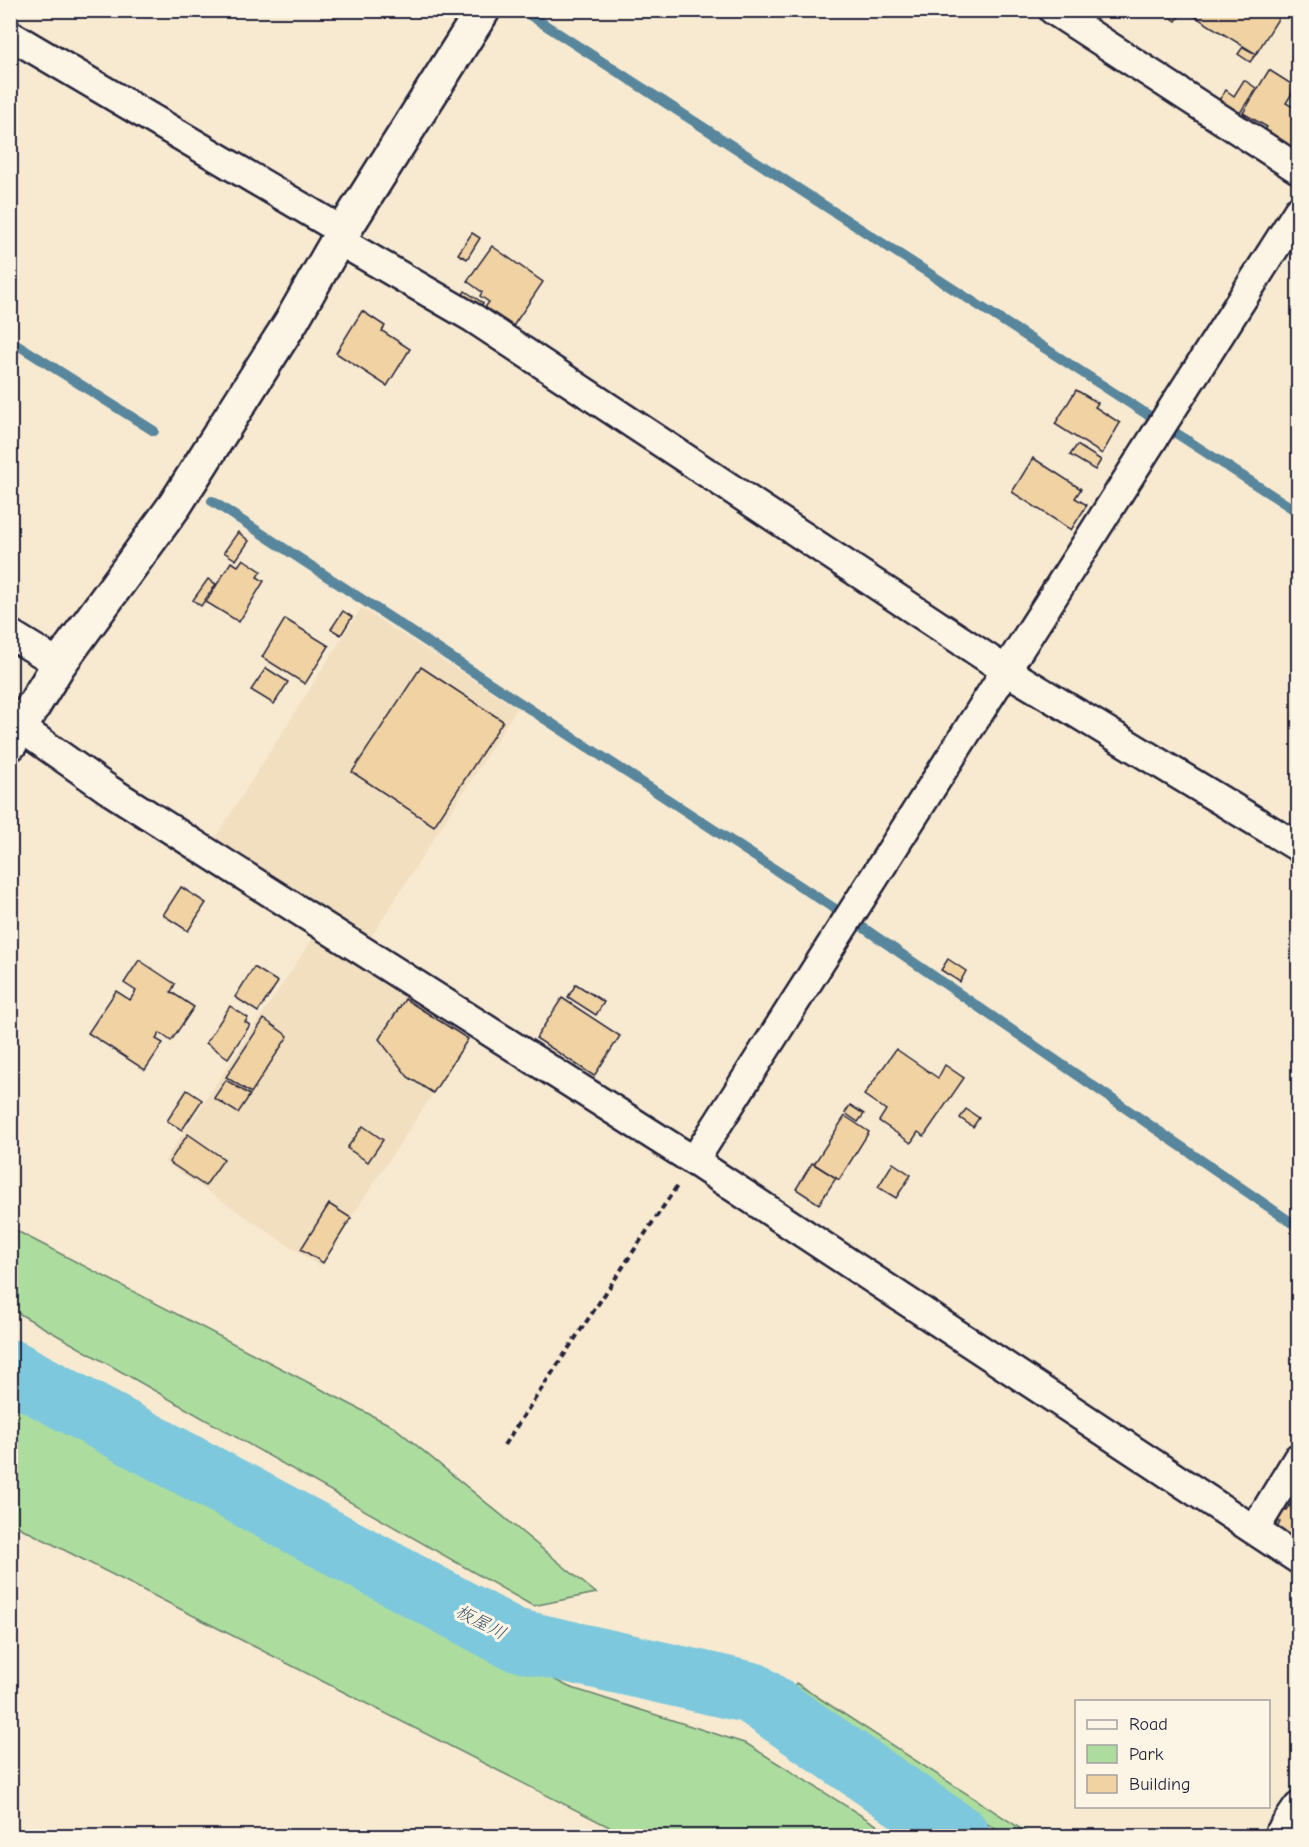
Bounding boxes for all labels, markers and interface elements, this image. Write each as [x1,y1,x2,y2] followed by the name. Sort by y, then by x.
[452,1600,510,1644] water label: 板屋川
[1075,1700,1270,1808] legend
[1129,1714,1168,1735] text: Road
[1129,1744,1164,1765] text: Park
[1129,1774,1191,1795] text: Building

